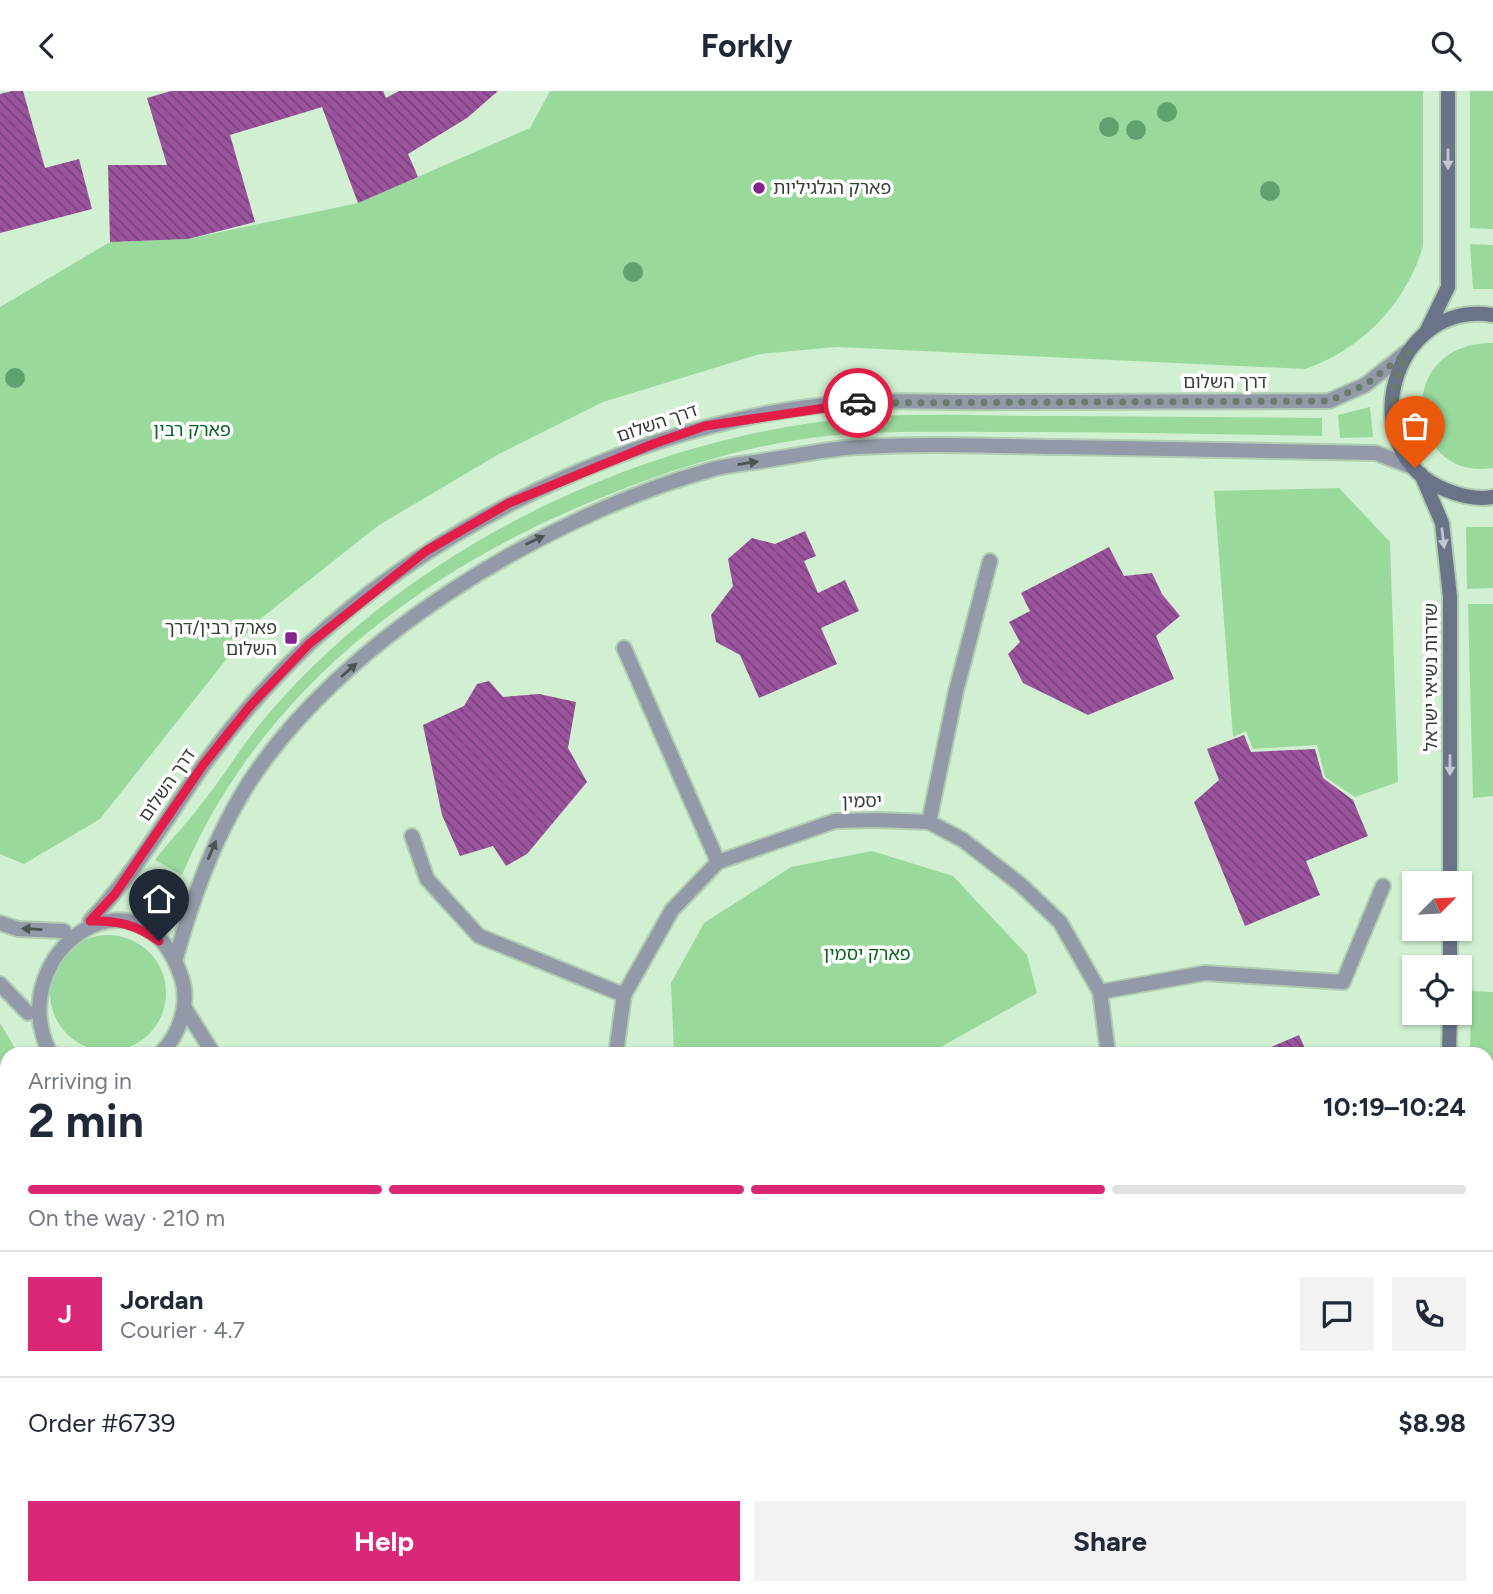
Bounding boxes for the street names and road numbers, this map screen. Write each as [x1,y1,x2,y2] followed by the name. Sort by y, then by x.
[1183,371,1267,393] street label: דרך השלום
[614,399,700,447] street label: דרך השלום
[1420,603,1442,751] street label: שדרות נשיאי ישראל
[134,744,200,826] street label: דרך השלום
[842,790,882,812] street label: יסמין

